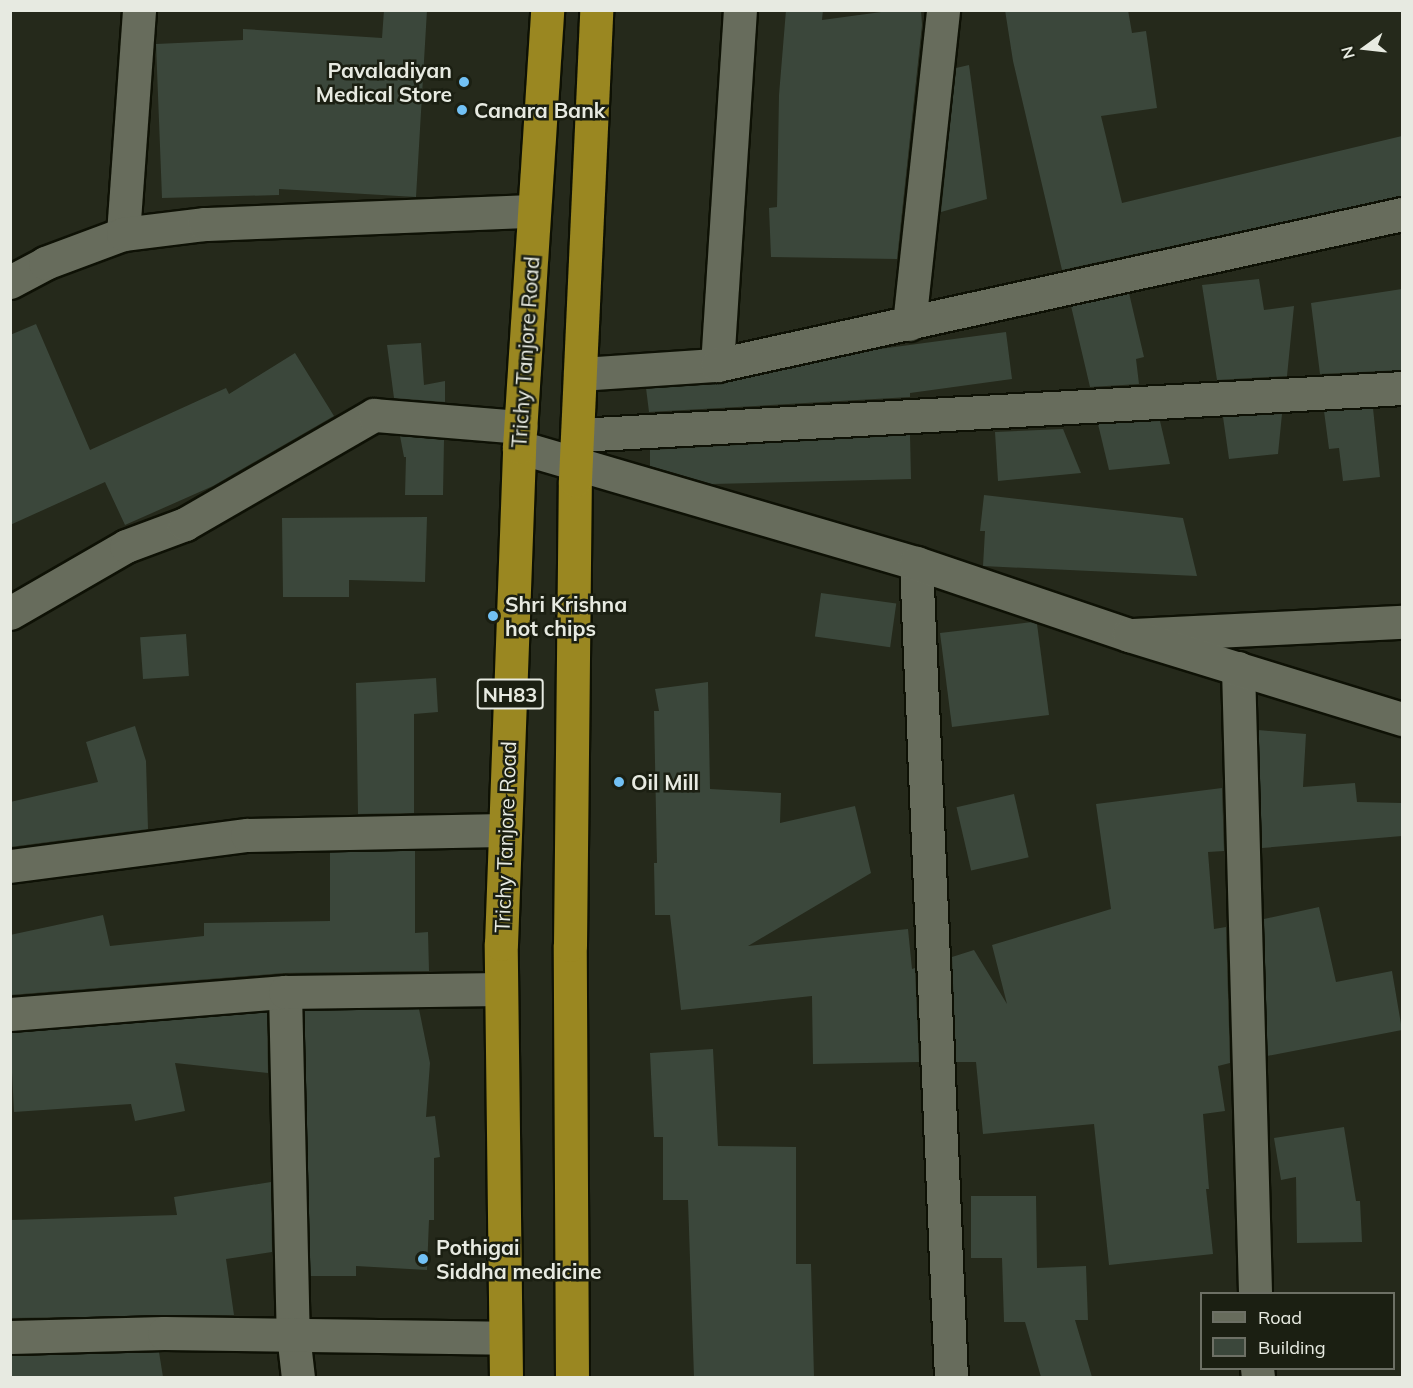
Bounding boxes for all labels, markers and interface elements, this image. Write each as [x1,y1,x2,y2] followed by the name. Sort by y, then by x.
[1335,18,1395,78] north arrow
[1336,44,1359,61] text: N
[316,57,452,107] place label: Pavaladiyan Medical Store
[457,75,471,89] marker: Pavaladiyan Medical Store
[474,97,605,123] place label: Canara Bank
[455,103,469,117] marker: Canara Bank
[506,255,544,449] street label: Trichy Tanjore Road
[505,591,627,641] place label: Shri Krishna hot chips
[486,609,500,623] marker: Shri Krishna hot chips
[476,677,544,711] road number: NH83
[489,741,521,933] street label: Trichy Tanjore Road
[631,769,699,795] place label: Oil Mill
[612,775,626,789] marker: Oil Mill
[436,1234,602,1284] place label: Pothigai Siddha medicine
[414,1250,432,1268] marker: Pothigai Siddha medicine
[1200,1292,1395,1370] legend
[1258,1306,1302,1329] text: Road
[1258,1336,1326,1359] text: Building

